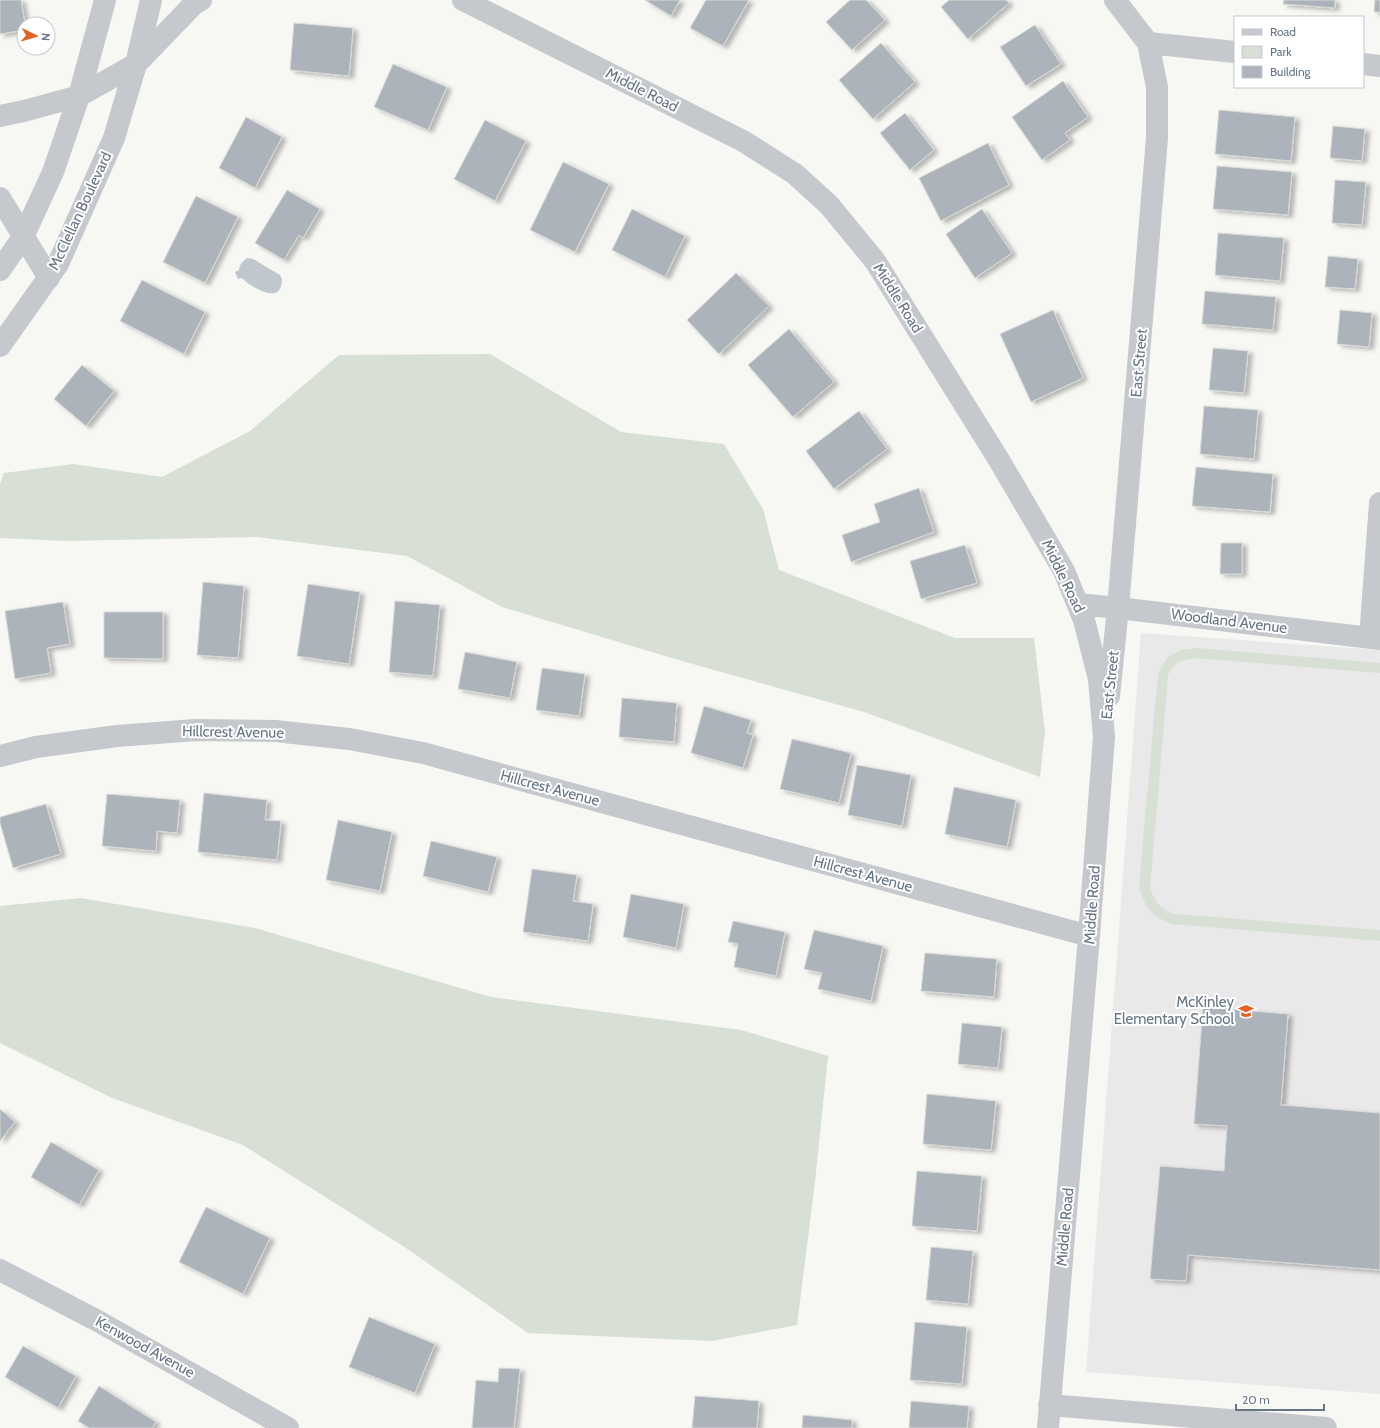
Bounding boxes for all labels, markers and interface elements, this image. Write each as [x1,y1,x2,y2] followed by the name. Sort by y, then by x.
[16,16,56,56] north arrow
[1234,16,1364,88] legend
[1270,24,1296,39] text: Road
[39,32,53,41] text: N
[1270,44,1292,59] text: Park
[603,64,681,116] street label: Middle Road
[1270,64,1312,79] text: Building
[45,149,115,273] street label: McClellan Boulevard
[869,260,927,336] street label: Middle Road
[1127,328,1151,398] street label: East Street
[1038,537,1088,615] street label: Middle Road
[1170,605,1288,637] street label: Woodland Avenue
[1097,650,1123,720] street label: East Street
[182,722,284,742] street label: Hillcrest Avenue
[498,766,602,810] street label: Hillcrest Avenue
[811,852,915,896] street label: Hillcrest Avenue
[1080,865,1104,945] street label: Middle Road
[1114,993,1234,1028] place label: McKinley Elementary School
[1237,1002,1255,1020] school or university icon: McKinley Elementary School
[1053,1187,1077,1267] street label: Middle Road
[92,1312,198,1382] street label: Kenwood Avenue
[1236,1386,1324,1412] scale bar
[1242,1392,1270,1407] text: 20 m

